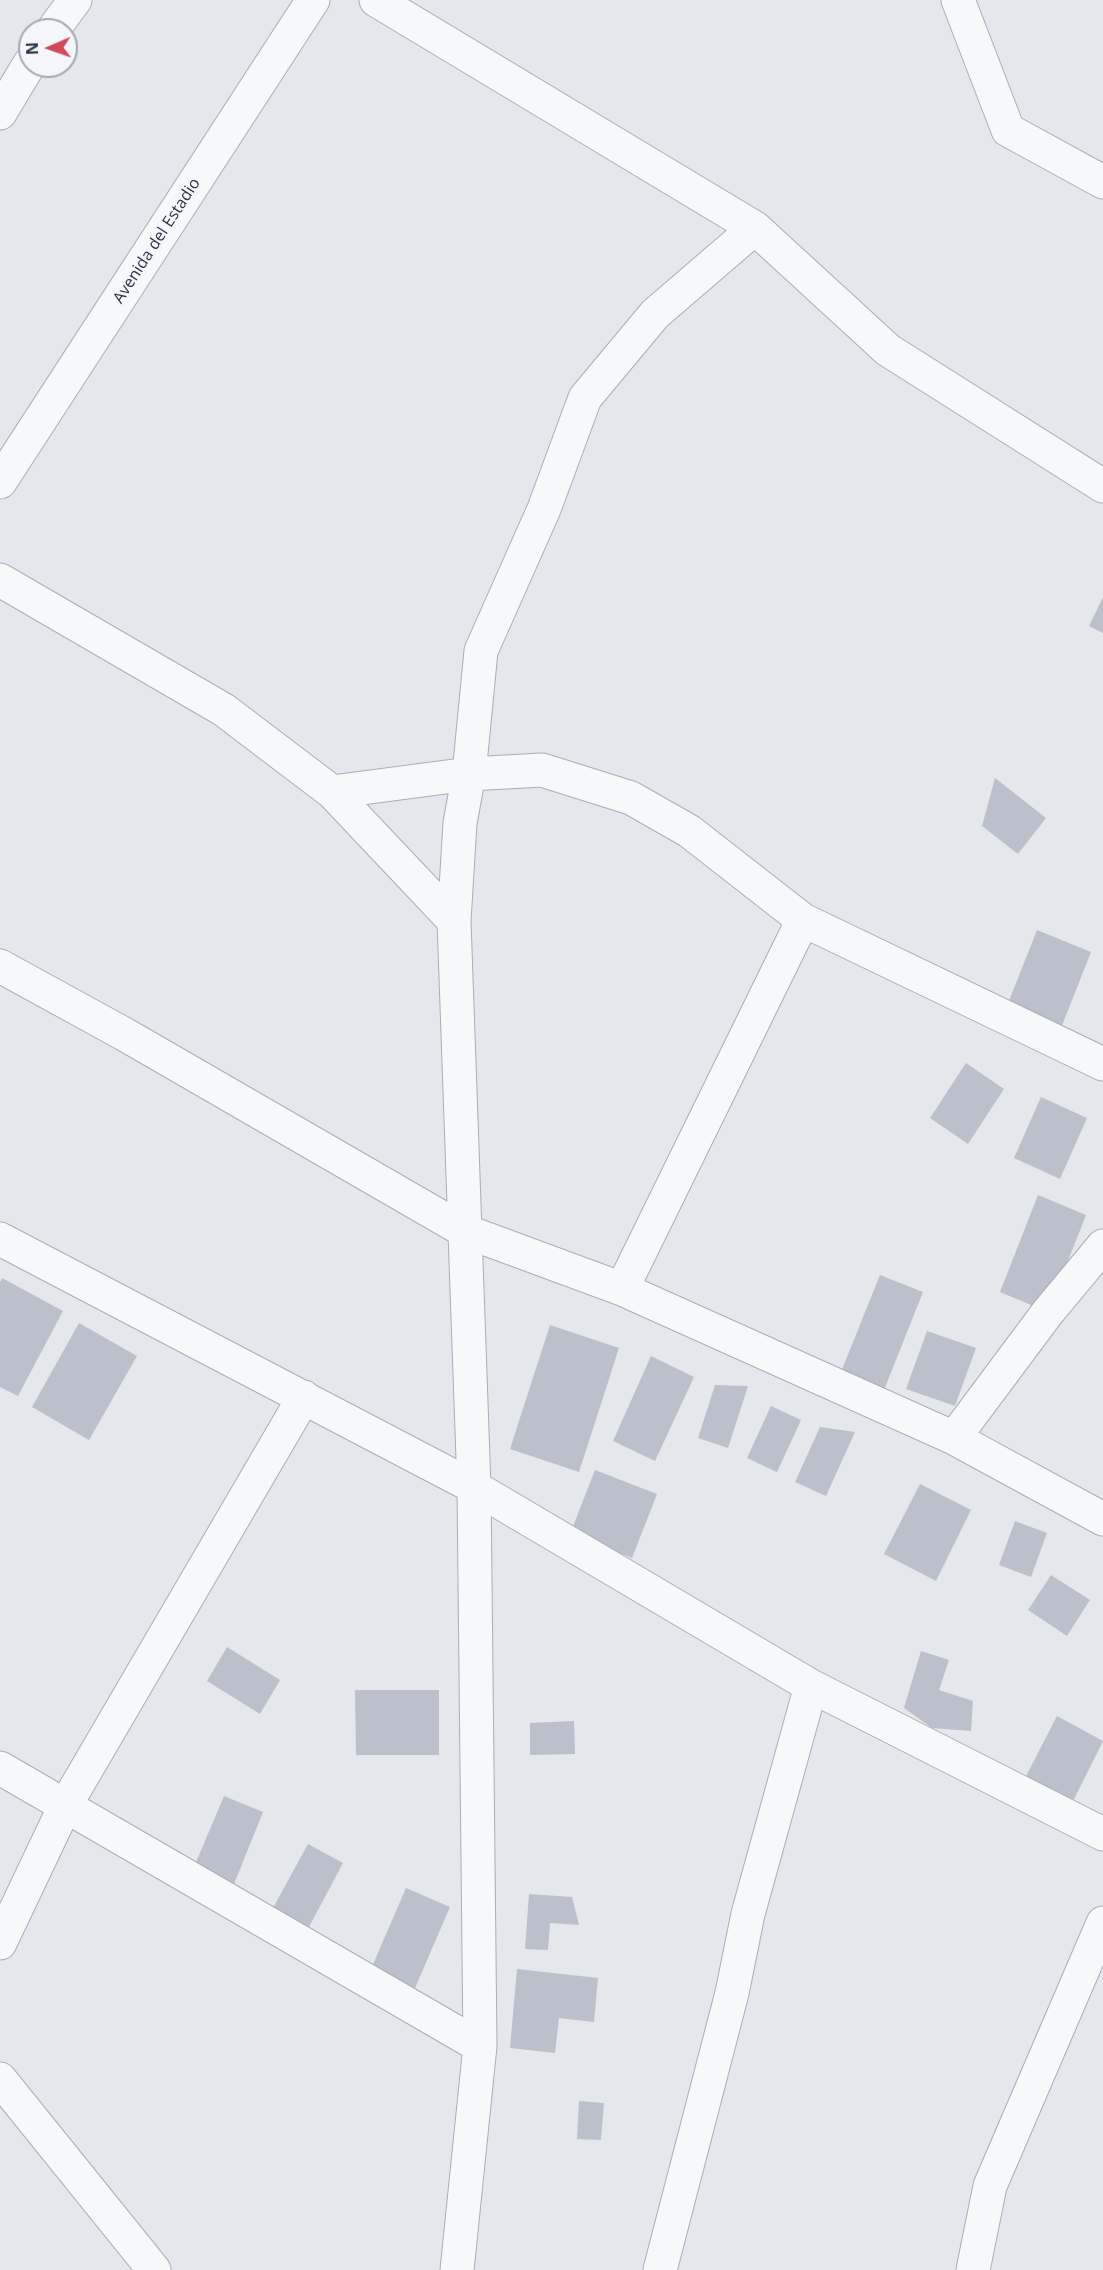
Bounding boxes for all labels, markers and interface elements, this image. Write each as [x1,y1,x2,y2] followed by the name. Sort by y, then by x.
[18,18,78,78] north arrow
[21,42,43,55] text: N
[109,175,205,307] street label: Avenida del Estadio

